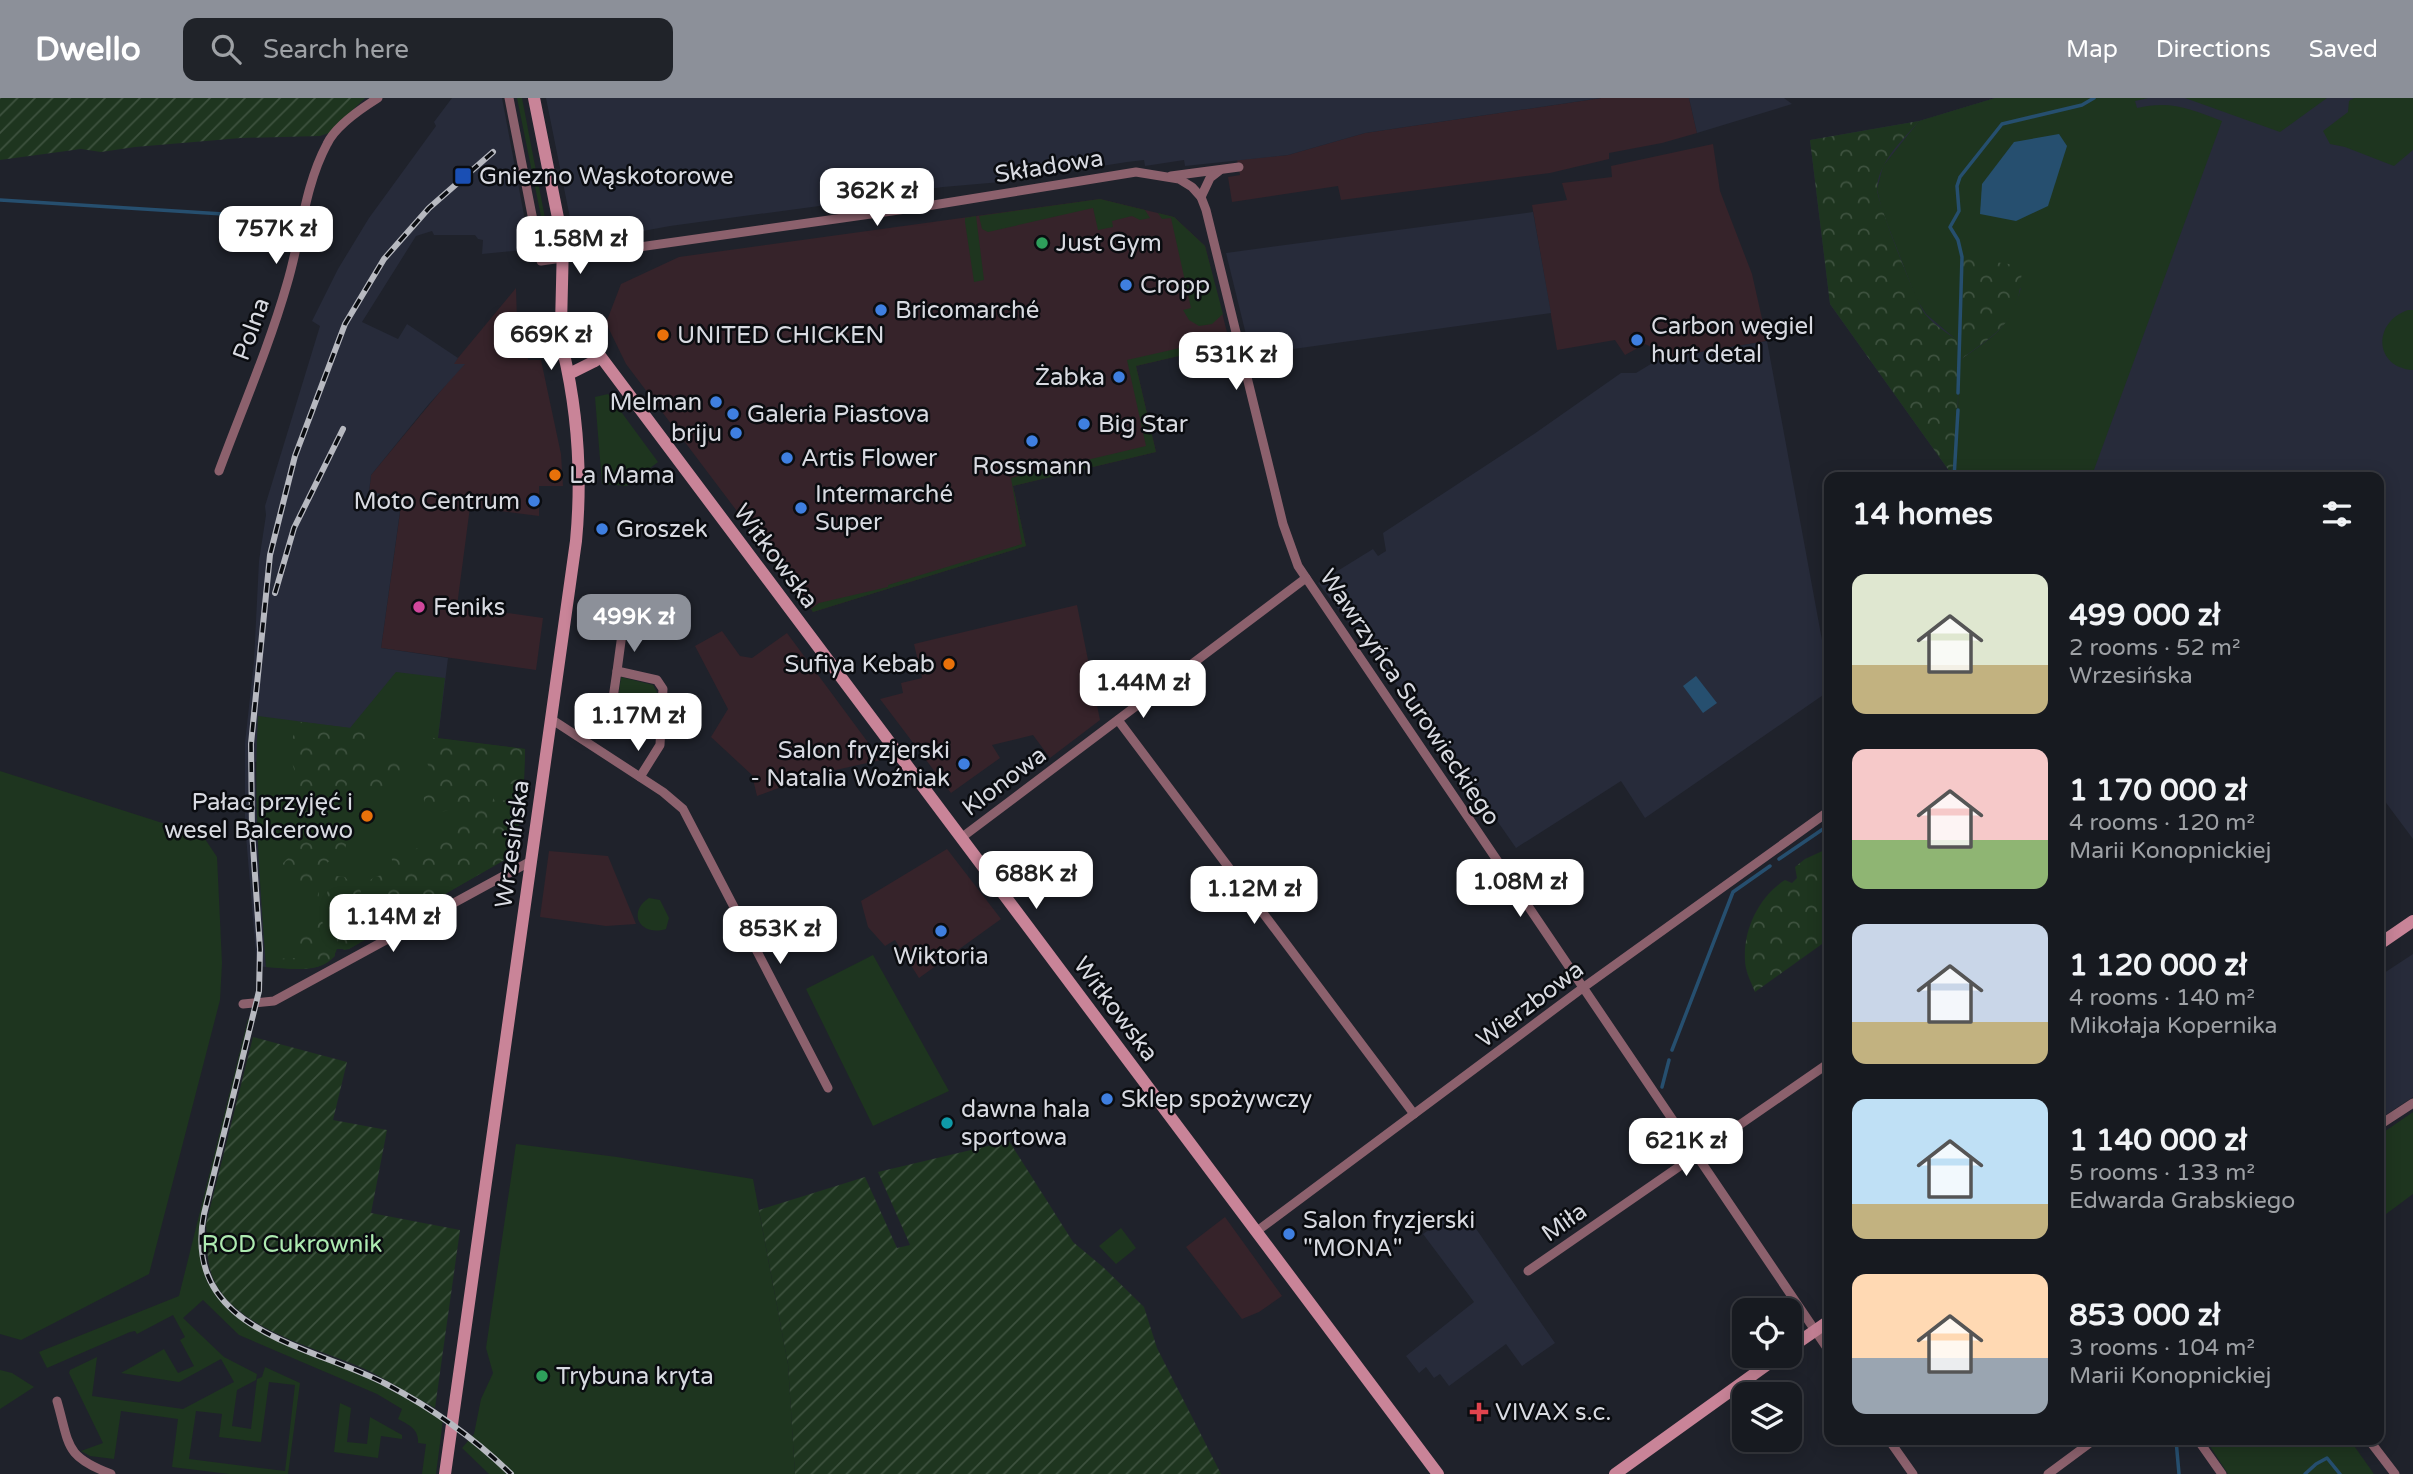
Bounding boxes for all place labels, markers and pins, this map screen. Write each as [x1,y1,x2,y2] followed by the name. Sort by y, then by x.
[479,162,734,191] place label: Gniezno Wąskotorowe
[453,166,473,186] marker: Gniezno Wąskotorowe
[812,169,942,228] pin: 362K zł
[211,206,341,266] pin: 757K zł
[508,216,652,276] pin: 1.58M zł
[1056,229,1162,258] place label: Just Gym
[1034,235,1050,251] marker: Just Gym
[1140,271,1210,300] place label: Cropp
[1118,277,1134,293] marker: Cropp
[895,296,1039,325] place label: Bricomarché
[873,302,889,318] marker: Bricomarché
[1651,312,1814,369] place label: Carbon węgiel hurt detal
[486,313,616,372] pin: 669K zł
[677,321,884,350] place label: UNITED CHICKEN
[655,327,671,343] marker: UNITED CHICKEN
[1171,332,1301,392] pin: 531K zł
[1629,332,1645,348] marker: Carbon węgiel hurt detal
[1035,363,1105,392] place label: Żabka
[1111,369,1127,385] marker: Żabka
[609,388,702,417] place label: Melman
[708,394,724,410] marker: Melman
[747,400,929,429] place label: Galeria Piastova
[725,406,741,422] marker: Galeria Piastova
[1098,410,1189,439] place label: Big Star
[1076,416,1092,432] marker: Big Star
[671,419,722,448] place label: briju
[728,425,744,441] marker: briju
[1024,433,1040,449] marker: Rossmann
[801,444,938,473] place label: Artis Flower
[779,450,795,466] marker: Artis Flower
[972,452,1092,481] place label: Rossmann
[569,461,675,490] place label: La Mama
[547,467,563,483] marker: La Mama
[815,480,953,537] place label: Intermarché Super
[354,487,520,516] place label: Moto Centrum
[526,493,542,509] marker: Moto Centrum
[793,500,809,516] marker: Intermarché Super
[616,515,708,544] place label: Groszek
[594,521,610,537] marker: Groszek
[433,593,505,622] place label: Feniks
[569,594,699,654] pin: 499K zł
[411,599,427,615] marker: Feniks
[785,650,935,679] place label: Sufiya Kebab
[941,656,957,672] marker: Sufiya Kebab
[1071,660,1215,720] pin: 1.44M zł
[566,694,710,753] pin: 1.17M zł
[750,736,950,793] place label: Salon fryzjerski - Natalia Woźniak
[956,756,972,772] marker: Salon fryzjerski - Natalia Woźniak
[164,788,353,845] place label: Pałac przyjęć i wesel Balcerowo
[359,808,375,824] marker: Pałac przyjęć i wesel Balcerowo
[971,852,1101,911] pin: 688K zł
[1448,860,1592,919] pin: 1.08M zł
[1182,866,1326,926] pin: 1.12M zł
[321,894,465,954] pin: 1.14M zł
[715,906,845,966] pin: 853K zł
[933,923,949,939] marker: Wiktoria
[893,942,989,971] place label: Wiktoria
[1121,1085,1312,1114] place label: Sklep spożywczy
[1099,1091,1115,1107] marker: Sklep spożywczy
[961,1095,1090,1152] place label: dawna hala sportowa
[939,1115,955,1131] marker: dawna hala sportowa
[1621,1118,1751,1178] pin: 621K zł
[1303,1206,1475,1263] place label: Salon fryzjerski "MONA"
[1281,1226,1297,1242] marker: Salon fryzjerski "MONA"
[556,1362,714,1391] place label: Trybuna kryta
[534,1368,550,1384] marker: Trybuna kryta
[1495,1398,1611,1427] place label: VIVAX s.c.
[1469,1402,1489,1422] marker: VIVAX s.c.

